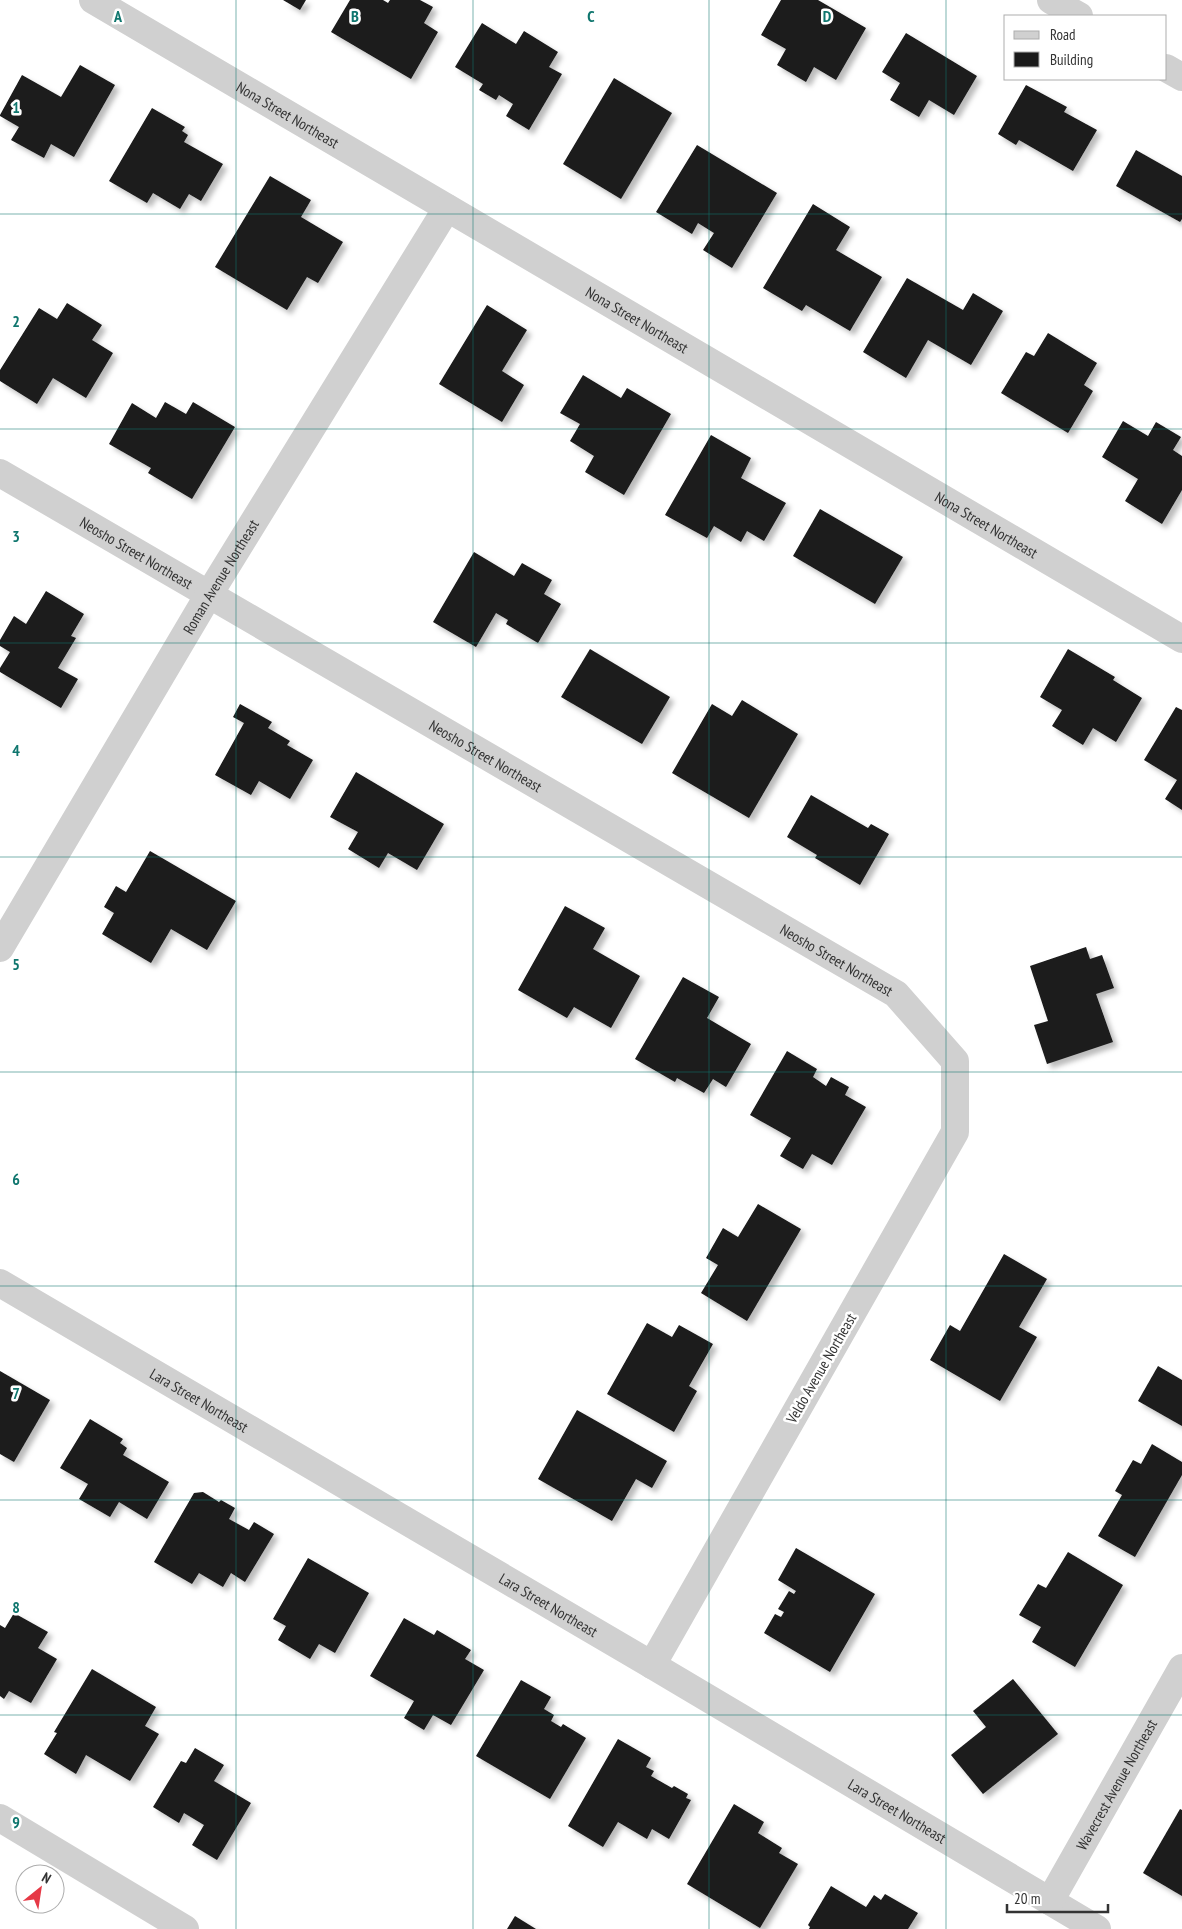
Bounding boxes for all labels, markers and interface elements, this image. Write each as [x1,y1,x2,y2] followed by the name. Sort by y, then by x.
[113,6,123,26] text: A
[351,6,359,26] text: B
[587,6,595,26] text: C
[823,6,832,26] text: D
[1004,15,1167,80] legend
[1050,25,1076,44] text: Road
[1050,50,1093,69] text: Building
[233,77,343,152] street label: Nona Street Northeast
[12,97,20,117] text: 1
[582,282,692,357] street label: Nona Street Northeast
[12,311,20,331] text: 2
[932,487,1041,562] street label: Nona Street Northeast
[77,512,196,593] street label: Neosho Street Northeast
[178,516,262,637] street label: Roman Avenue Northeast
[12,526,20,546] text: 3
[426,715,546,796] street label: Neosho Street Northeast
[12,740,20,760] text: 4
[777,919,897,1000] street label: Neosho Street Northeast
[12,954,20,974] text: 5
[12,1169,20,1189] text: 6
[781,1310,860,1427] street label: Veldo Avenue Northeast
[147,1364,252,1436] street label: Lara Street Northeast
[12,1383,20,1403] text: 7
[496,1568,601,1641] street label: Lara Street Northeast
[12,1597,20,1617] text: 8
[1071,1716,1161,1853] street label: Wavecrest Avenue Northeast
[845,1774,950,1847] street label: Lara Street Northeast
[12,1812,20,1832] text: 9
[15,1864,65,1914] north arrow
[39,1868,54,1887] text: N
[1007,1882,1108,1914] scale bar
[1014,1889,1040,1908] text: 20 m

